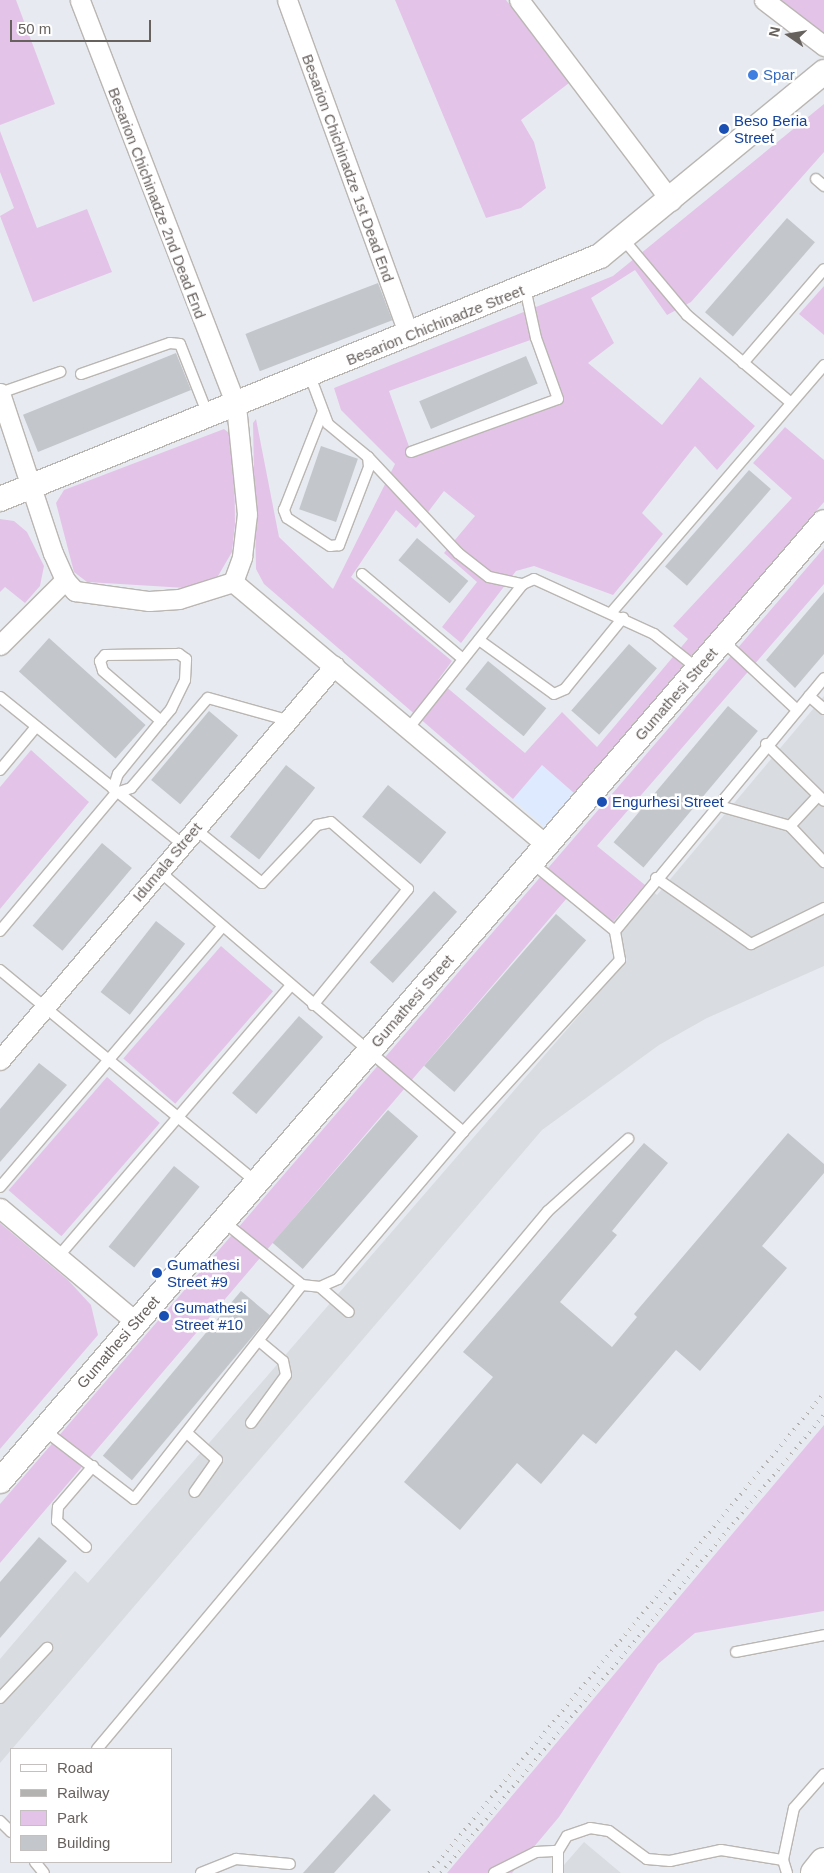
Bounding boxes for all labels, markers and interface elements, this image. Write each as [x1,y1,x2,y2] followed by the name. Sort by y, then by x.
[12,10,154,42] scale bar
[764,10,814,60] north arrow
[18,20,51,37] text: 50 m
[765,25,783,38] text: N
[298,52,398,284] street label: Besarion Chichinadze 1st Dead End
[763,66,795,84] place label: Spar
[747,69,759,81] marker: Spar
[105,85,209,321] street label: Besarion Chichinadze 2nd Dead End
[734,111,807,146] place label: Beso Beria Street
[718,123,730,135] marker: Beso Beria Street
[343,281,527,369] street label: Besarion Chichinadze Street
[631,644,721,744] street label: Gumathesi Street
[612,793,724,811] place label: Engurhesi Street
[596,796,608,808] marker: Engurhesi Street
[129,819,205,905] street label: Idumala Street
[367,951,457,1051] street label: Gumathesi Street
[167,1255,240,1290] place label: Gumathesi Street #9
[151,1267,163,1279] marker: Gumathesi Street #9
[73,1292,163,1392] street label: Gumathesi Street
[174,1298,247,1333] place label: Gumathesi Street #10
[158,1310,170,1322] marker: Gumathesi Street #10
[10,1748,172,1863] legend
[57,1759,93,1776] text: Road
[57,1784,110,1801] text: Railway
[57,1809,88,1826] text: Park
[57,1834,110,1851] text: Building

